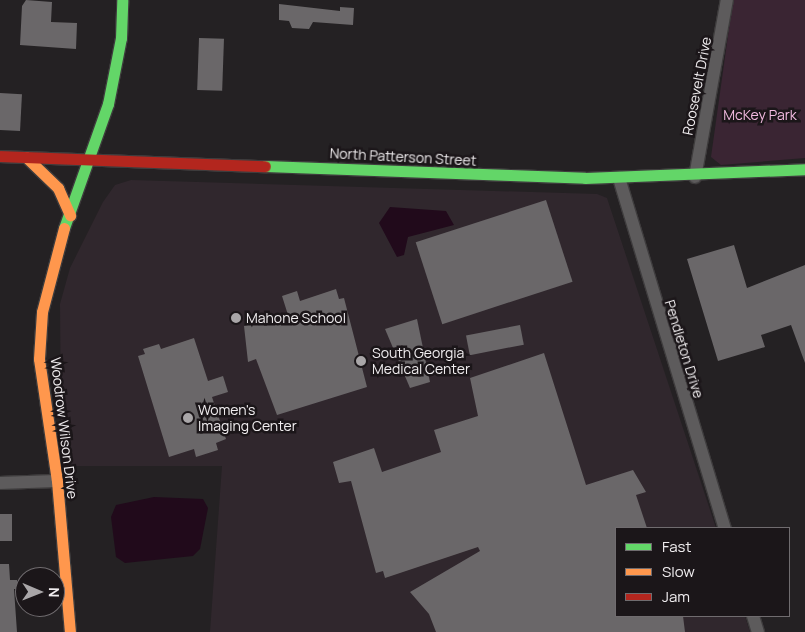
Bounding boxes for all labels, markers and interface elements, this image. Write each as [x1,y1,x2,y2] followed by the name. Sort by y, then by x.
[679,35,715,137] street label: Roosevelt Drive
[723,107,797,123] park label: McKey Park
[329,145,477,169] street label: North Patterson Street
[661,298,707,400] street label: Pendleton Drive
[246,310,346,326] place label: Mahone School
[230,312,242,324] marker: Mahone School
[372,345,470,378] place label: South Georgia Medical Center
[354,354,368,368] marker: South Georgia Medical Center
[47,356,81,500] street label: Woodrow Wilson Drive
[198,402,297,434] place label: Women's Imaging Center
[182,412,194,424] marker: Women's Imaging Center
[615,527,790,617] legend
[662,536,691,557] text: Fast
[662,561,695,582] text: Slow
[15,567,65,617] north arrow
[662,586,690,607] text: Jam
[45,587,64,597] text: N

